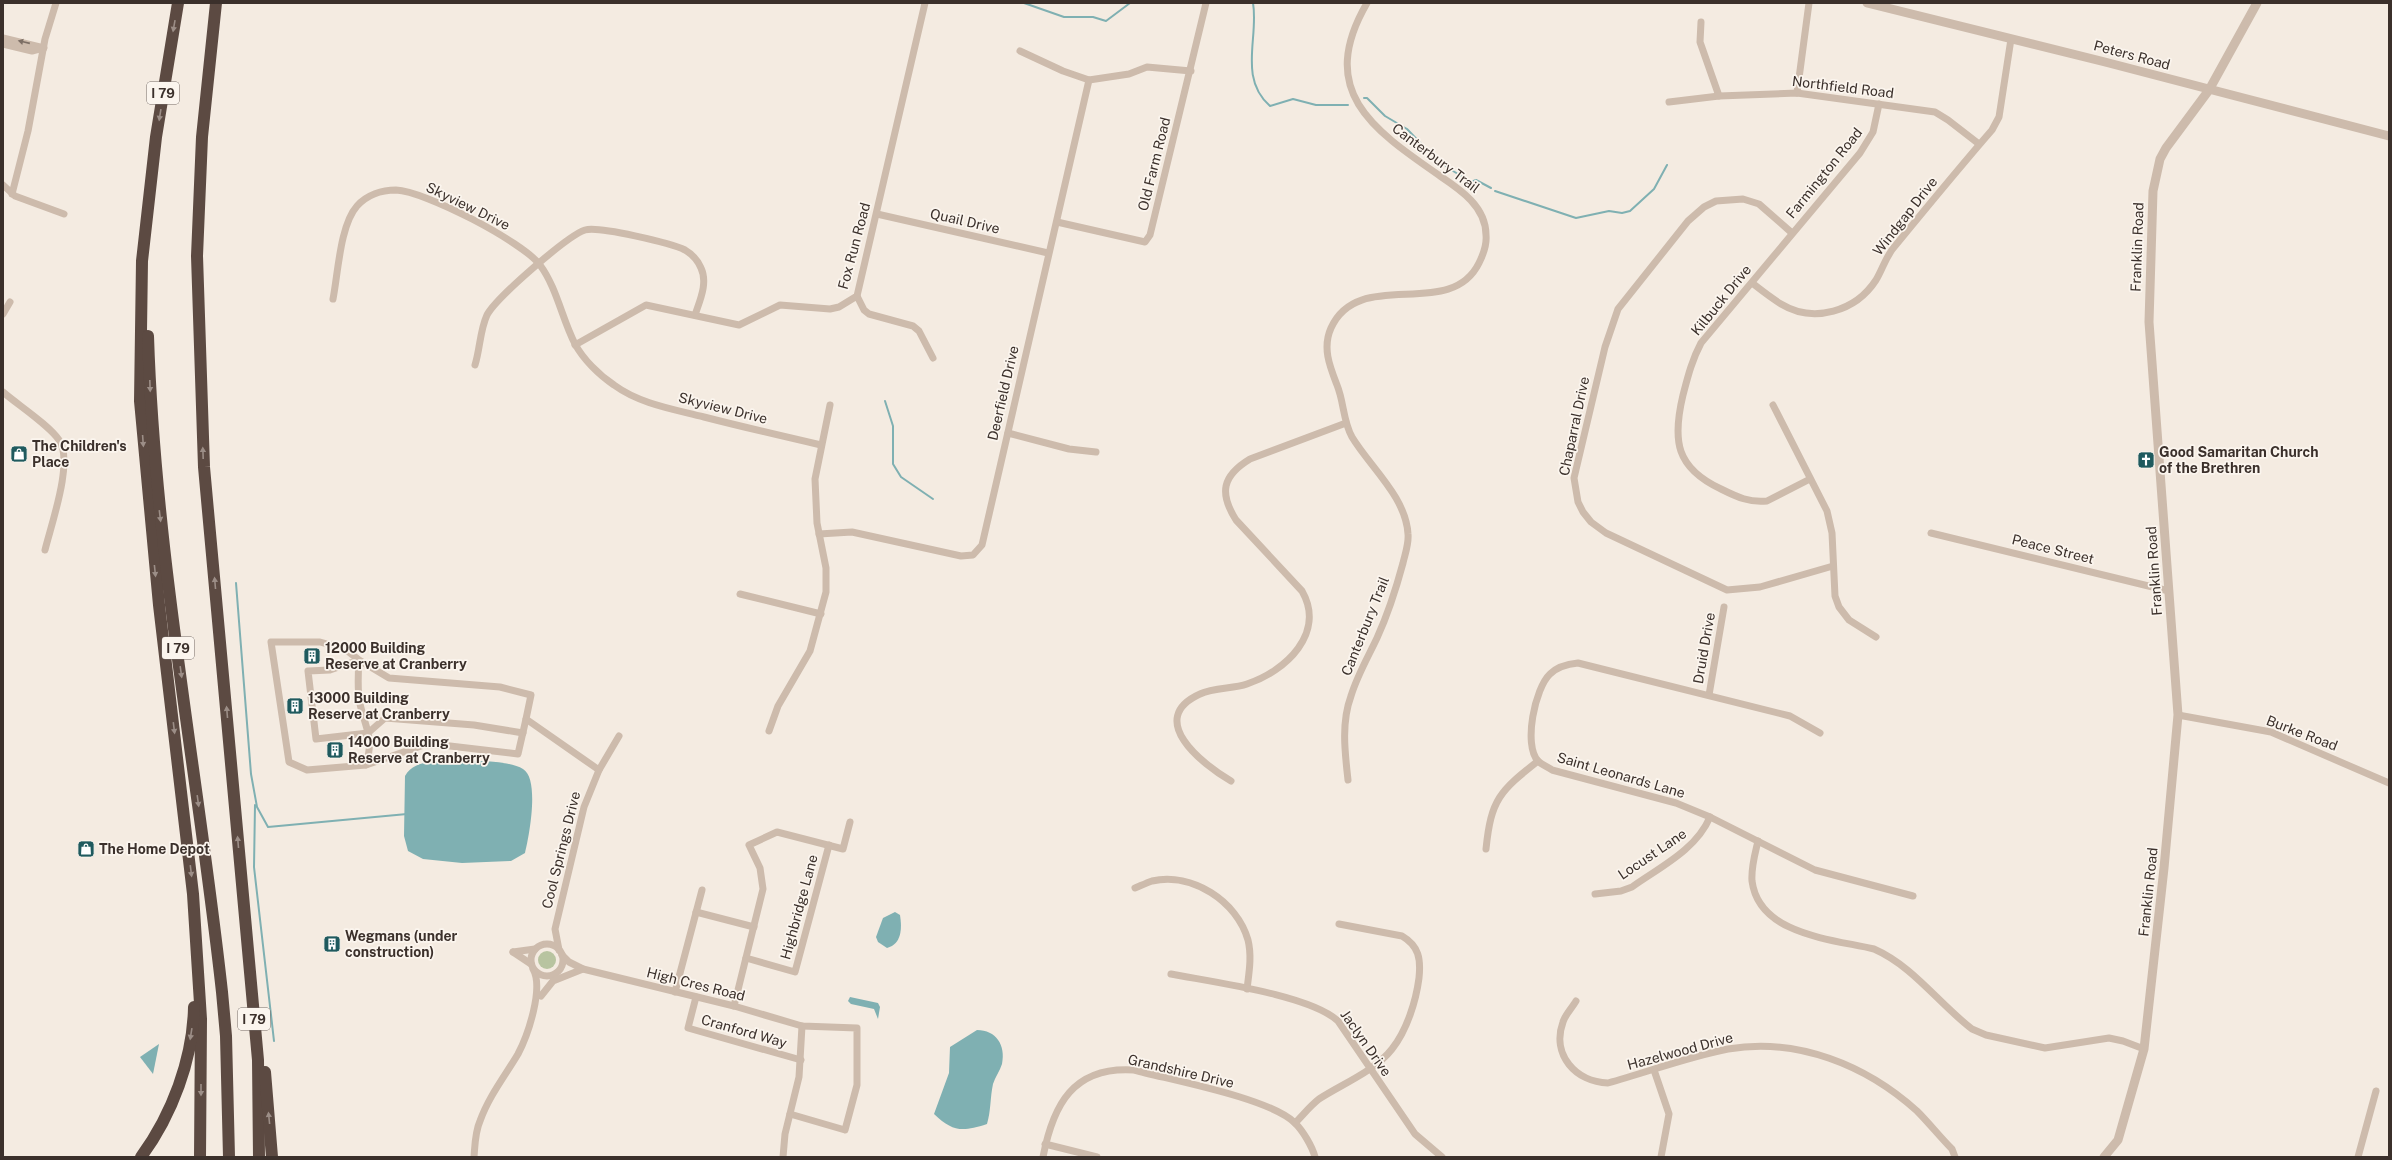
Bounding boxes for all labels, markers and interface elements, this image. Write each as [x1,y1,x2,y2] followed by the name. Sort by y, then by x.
[171,20,177,32] one-way arrow
[2092,37,2172,73] street label: Peters Road
[17,39,29,45] one-way arrow
[1791,73,1895,101] street label: Northfield Road
[147,82,179,104] road number: I 79
[157,109,163,121] one-way arrow
[1135,116,1173,212] street label: Old Farm Road
[1389,120,1483,196] street label: Canterbury Trail
[1783,125,1865,221] street label: Farmington Road
[1870,174,1940,258] street label: Windgap Drive
[424,179,513,233] street label: Skyview Drive
[835,201,873,291] street label: Fox Run Road
[2127,202,2147,292] street label: Franklin Road
[929,205,1001,237] street label: Quail Drive
[1688,261,1754,338] street label: Kilbuck Drive
[984,344,1022,442] street label: Deerfield Drive
[1556,375,1592,477] street label: Chaparral Drive
[147,380,153,393] one-way arrow
[677,389,769,427] street label: Skyview Drive
[140,435,147,447] one-way arrow
[32,438,127,470] place label: The Children's Place
[9,444,29,464] shop icon: The Children's Place
[2159,444,2318,476] place label: Good Samaritan Church of the Brethren
[200,447,207,459] one-way arrow
[2136,450,2156,470] church icon: Good Samaritan Church of the Brethren
[157,510,163,522] one-way arrow
[2143,526,2165,616] street label: Franklin Road
[2010,531,2096,567] street label: Peace Street
[152,565,159,577] one-way arrow
[1338,574,1392,678] street label: Canterbury Trail
[212,577,218,589] one-way arrow
[1690,611,1718,685] street label: Druid Drive
[162,637,194,659] road number: I 79
[325,640,467,672] place label: 12000 Building Reserve at Cranberry
[302,646,322,666] building icon: 12000 Building Reserve at Cranberry
[178,666,184,678] one-way arrow
[308,690,450,722] place label: 13000 Building Reserve at Cranberry
[285,696,305,716] building icon: 13000 Building Reserve at Cranberry
[224,706,231,718] one-way arrow
[2264,712,2340,754] street label: Burke Road
[170,722,177,734] one-way arrow
[348,734,490,766] place label: 14000 Building Reserve at Cranberry
[325,740,345,760] building icon: 14000 Building Reserve at Cranberry
[1555,749,1687,801] street label: Saint Leonards Lane
[539,790,583,910] street label: Cool Springs Drive
[195,795,201,807] one-way arrow
[1615,825,1689,883] street label: Locust Lane
[235,836,242,848] one-way arrow
[76,839,96,859] shop icon: The Home Depot
[99,841,210,857] place label: The Home Depot
[2135,847,2161,937] street label: Franklin Road
[777,853,821,961] street label: Highbridge Lane
[187,865,194,877] one-way arrow
[345,928,458,960] place label: Wegmans (under construction)
[322,934,342,954] building icon: Wegmans (under construction)
[645,964,747,1004] street label: High Cres Road
[1337,1007,1395,1079] street label: Jaclyn Drive
[238,1008,270,1030] road number: I 79
[699,1011,789,1051] street label: Cranford Way
[188,1028,194,1040] one-way arrow
[1625,1029,1735,1073] street label: Hazelwood Drive
[1126,1051,1236,1091] street label: Grandshire Drive
[198,1084,204,1097] one-way arrow
[266,1112,273,1124] one-way arrow

